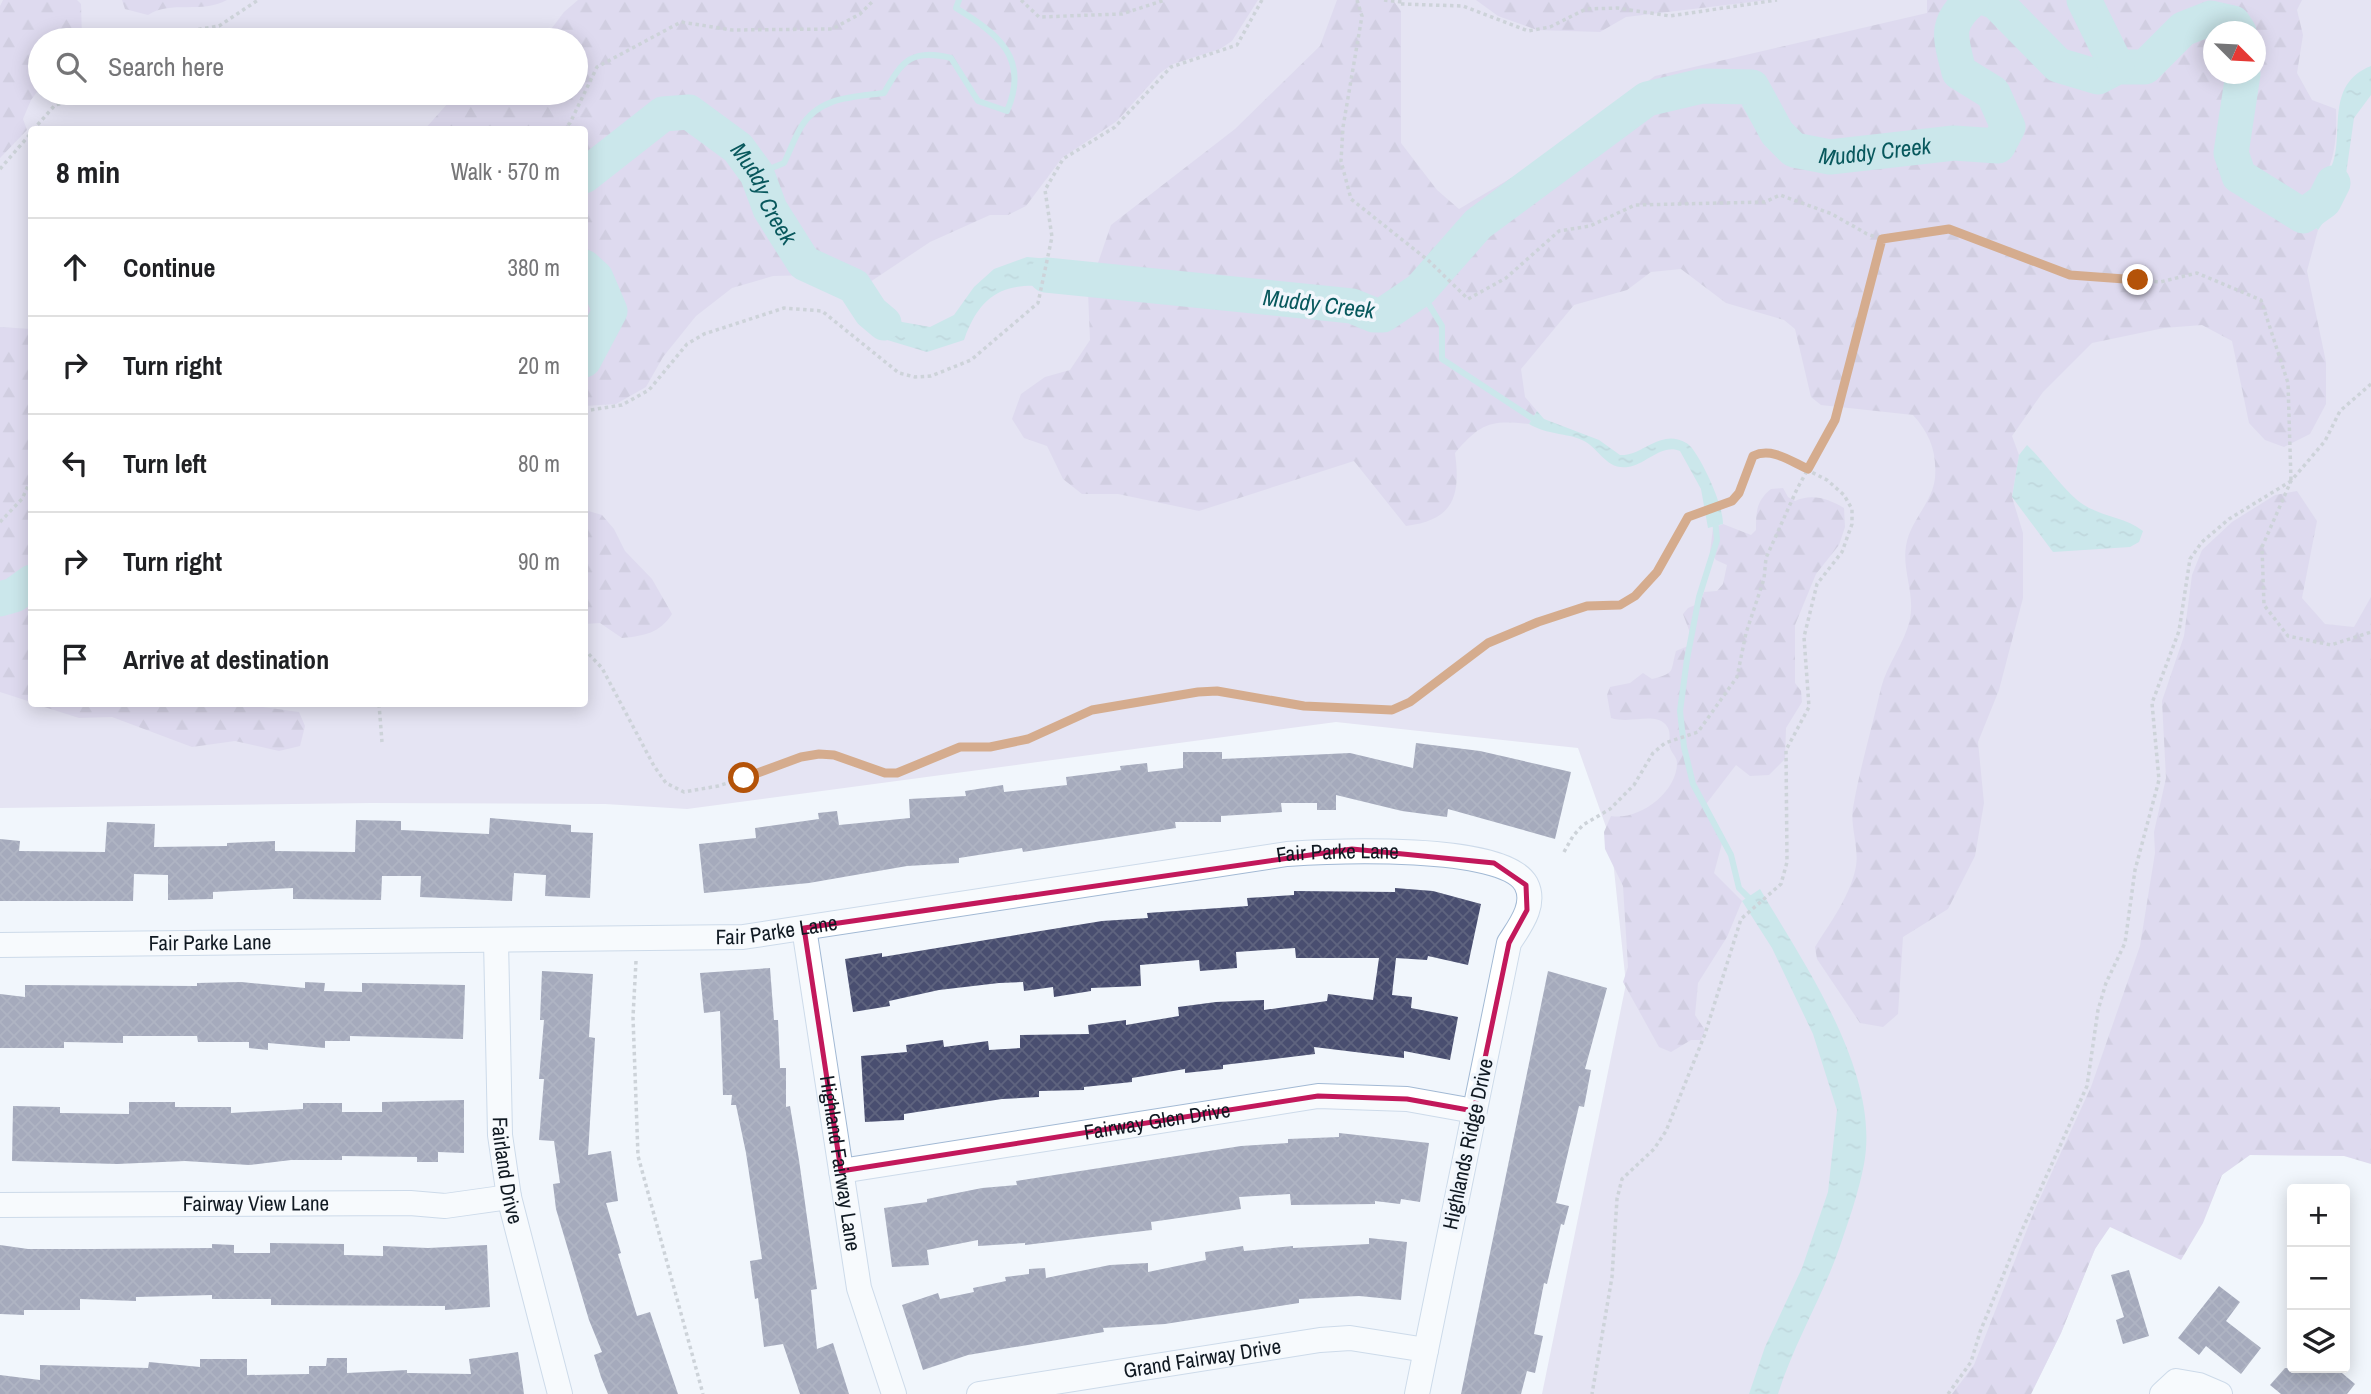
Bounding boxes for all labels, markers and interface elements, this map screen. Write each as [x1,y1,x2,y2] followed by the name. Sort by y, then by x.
[2203,21,2266,84] north arrow
[28,28,588,105] search box
[52,48,90,86] icon: search
[108,49,224,84] text: Search here
[1817,130,1934,173] water label: Muddy Creek
[724,136,805,252] water label: Muddy Creek
[56,152,120,192] text: 8 min
[451,156,560,187] text: Walk · 570 m
[56,248,94,286] icon: ahead
[123,250,215,285] text: Continue
[508,252,560,283] text: 380 m
[2122,264,2153,295] route end
[1262,281,1378,326] water label: Muddy Creek
[56,346,94,384] icon: right
[123,348,222,383] text: Turn right
[518,350,560,381] text: 20 m
[56,444,94,482] icon: left
[123,446,207,481] text: Turn left
[518,448,560,479] text: 80 m
[56,542,94,580] icon: right
[123,544,222,579] text: Turn right
[518,546,560,577] text: 90 m
[56,640,94,678] icon: arrive
[123,642,329,677] text: Arrive at destination
[728,762,759,793] route start
[1274,836,1399,869] street label: Fair Parke Lane
[715,908,839,951] street label: Fair Parke Lane
[148,927,271,957] street label: Fair Parke Lane
[1435,1056,1500,1232] street label: Highlands Ridge Drive
[813,1073,868,1253] street label: Highland Fairway Lane
[1082,1095,1232,1147] street label: Fairway Glen Drive
[486,1116,530,1227] street label: Fairland Drive
[2287,1184,2350,1373] map controls
[2287,1184,2350,1247] button: +
[183,1188,329,1218] street label: Fairway View Lane
[2287,1247,2350,1310] button: −
[2287,1310,2350,1373] button: layers
[1121,1331,1283,1385] street label: Grand Fairway Drive

